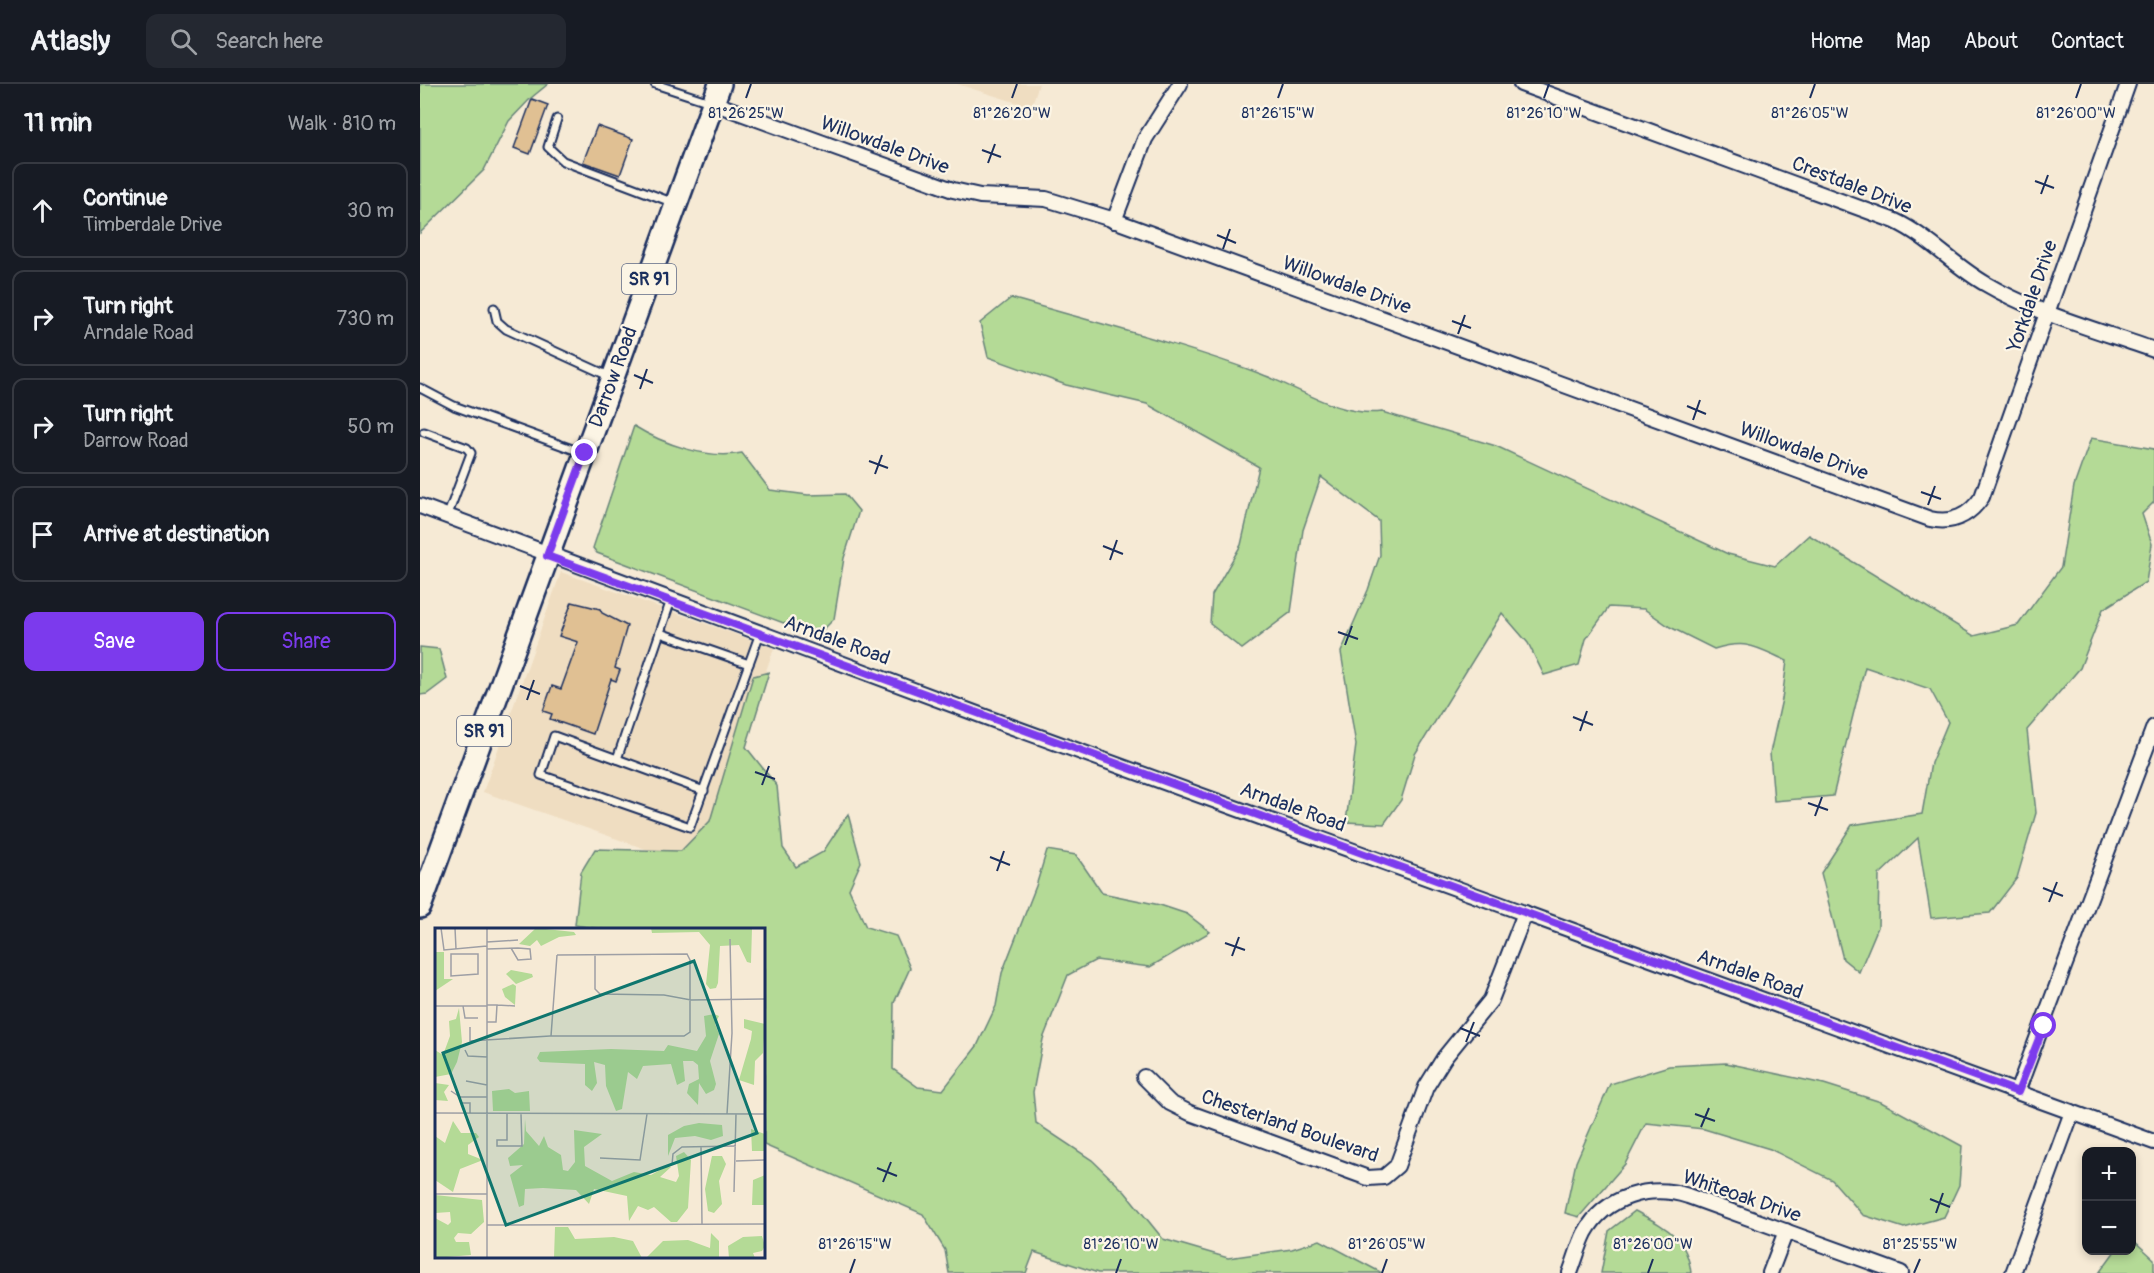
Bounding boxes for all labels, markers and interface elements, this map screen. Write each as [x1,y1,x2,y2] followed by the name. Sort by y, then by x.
[146,14,566,68] search box
[30,24,110,59] text: Atlasly
[167,25,200,58] icon: search
[215,27,323,55] text: Search here
[1810,28,1863,55] text: Home
[1896,28,1931,55] text: Map
[1964,28,2018,55] text: About
[2051,28,2124,55] text: Contact
[708,104,784,123] text: 81°26'25"W
[973,104,1051,123] text: 81°26'20"W
[1242,104,1315,123] text: 81°26'15"W
[1506,104,1582,123] text: 81°26'10"W
[1771,104,1849,123] text: 81°26'05"W
[2036,104,2116,123] text: 81°26'00"W
[24,107,92,139] text: 11 min
[817,110,953,180] street label: Willowdale Drive
[288,111,396,136] text: Walk · 810 m
[1788,151,1916,219] street label: Crestdale Drive
[83,184,167,212] text: Continue
[26,194,59,227] icon: ahead
[347,198,394,223] text: 30 m
[83,212,222,237] text: Timberdale Drive
[2001,237,2063,356] street label: Yorkdale Drive
[1279,250,1415,320] street label: Willowdale Drive
[622,264,676,294] road number: SR 91
[83,292,173,320] text: Turn right
[26,302,59,335] icon: right
[337,306,394,331] text: 730 m
[83,320,194,345] text: Arndale Road
[583,323,643,431] street label: Darrow Road
[83,400,173,428] text: Turn right
[26,410,59,443] icon: right
[347,414,394,439] text: 50 m
[1736,416,1872,486] street label: Willowdale Drive
[83,428,189,453] text: Darrow Road
[571,439,597,465] route end
[26,518,59,551] icon: arrive
[83,520,269,548] text: Arrive at destination
[781,609,893,671] street label: Arndale Road
[24,612,204,671] button: Save
[216,612,396,671] button: Share
[457,716,511,746] road number: SR 91
[1237,776,1349,838] street label: Arndale Road
[435,928,765,1258] inset map
[1694,943,1806,1005] street label: Arndale Road
[2030,1012,2056,1038] route start
[1198,1084,1382,1168] street label: Chesterland Boulevard
[2082,1147,2136,1255] map controls
[2082,1147,2136,1201] button: +
[1680,1164,1805,1228] street label: Whiteoak Drive
[2082,1201,2136,1255] button: −
[819,1235,892,1254] text: 81°26'15"W
[1083,1235,1159,1254] text: 81°26'10"W
[1348,1235,1426,1254] text: 81°26'05"W
[1613,1235,1693,1254] text: 81°26'00"W
[1883,1235,1958,1254] text: 81°25'55"W

